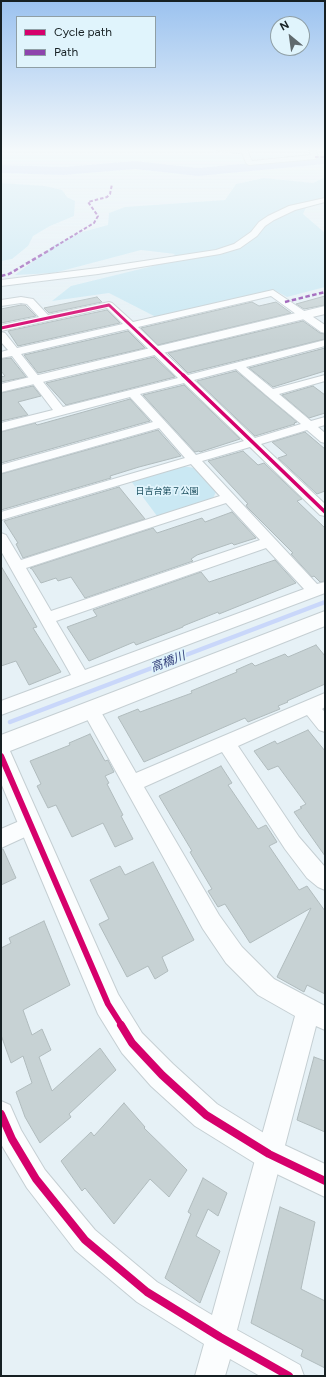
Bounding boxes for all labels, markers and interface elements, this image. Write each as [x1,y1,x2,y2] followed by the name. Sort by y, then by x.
[16,16,156,68] legend
[270,16,310,56] north arrow
[278,18,291,34] text: N
[54,25,112,39] text: Cycle path
[54,45,78,59] text: Path
[136,486,198,496] park label: 日吉台第７公園
[149,649,187,675] water label: 高橋川

